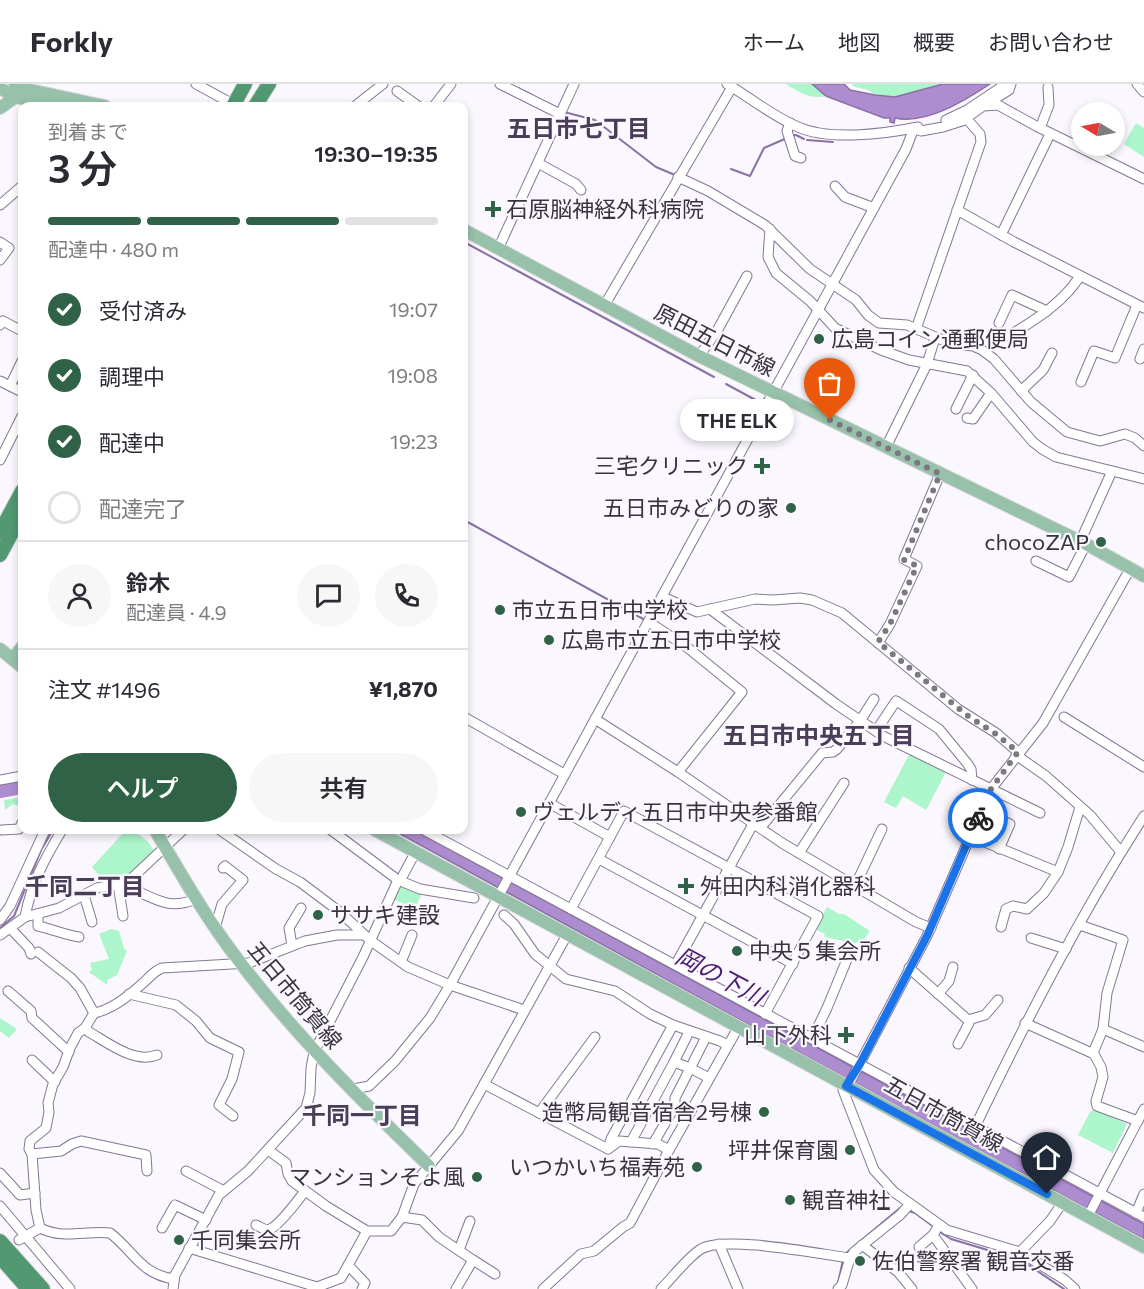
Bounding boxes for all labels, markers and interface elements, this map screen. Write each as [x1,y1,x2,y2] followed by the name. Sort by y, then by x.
[30,24,113,58] text: Forkly
[743,29,805,54] text: ホーム
[838,29,880,54] text: 地図
[913,29,955,54] text: 概要
[988,29,1114,54] text: お問い合わせ
[1071,102,1125,156] north arrow
[1071,102,1125,156] map controls
[507,113,651,142] district label: 五日市七丁目
[48,119,128,143] text: 到着まで
[314,140,438,167] text: 19:30–19:35
[48,143,117,191] text: 3 分
[506,195,704,222] place label: 石原脳神経外科病院
[484,200,502,218] marker: 石原脳神経外科病院
[48,237,179,261] text: 配達中 · 480 m
[48,293,81,326] icon: check
[99,297,187,324] text: 受付済み
[389,297,438,321] text: 19:07
[650,298,780,382] street label: 原田五日市線
[831,325,1029,352] place label: 広島コイン通郵便局
[812,332,826,346] marker: 広島コイン通郵便局
[804,358,855,420] pin
[48,359,81,392] icon: check
[99,363,165,390] text: 調理中
[387,363,438,387] text: 19:08
[813,367,846,400] icon: bag
[680,399,794,441] callout: THE ELK
[697,408,777,432] text: THE ELK
[48,425,81,458] icon: check
[99,429,165,456] text: 配達中
[390,429,438,453] text: 19:23
[594,452,748,479] place label: 三宅クリニック
[753,457,771,475] marker: 三宅クリニック
[603,494,779,521] place label: 五日市みどりの家
[99,495,187,522] text: 配達完了
[784,501,798,515] marker: 五日市みどりの家
[985,528,1089,555] place label: chocoZAP
[1094,535,1108,549] marker: chocoZAP
[48,564,111,627] button: person
[297,564,360,627] button: chat
[375,564,438,627] button: phone
[126,569,170,596] text: 鈴木
[512,596,688,623] place label: 市立五日市中学校
[126,600,227,624] text: 配達員 · 4.9
[493,603,507,617] marker: 市立五日市中学校
[561,626,781,653] place label: 広島市立五日市中学校
[542,633,556,647] marker: 広島市立五日市中学校
[369,675,438,702] text: ¥1,870
[48,676,161,703] text: 注文 #1496
[723,720,915,749] district label: 五日市中央五丁目
[48,753,237,822] button: ヘルプ
[249,753,438,822] button: 共有
[948,788,1008,848] courier
[533,798,817,825] place label: ヴェルディ五日市中央参番館
[962,802,995,835] icon: bike
[514,805,528,819] marker: ヴェルディ五日市中央参番館
[25,871,145,900] district label: 千同二丁目
[700,872,876,899] place label: 舛田内科消化器科
[677,877,695,895] marker: 舛田内科消化器科
[330,901,440,928] place label: ササキ建設
[311,908,325,922] marker: ササキ建設
[243,935,348,1054] street label: 五日市筒賀線
[749,937,881,964] place label: 中央５集会所
[672,940,773,1012] water label: 岡の下川
[730,944,744,958] marker: 中央５集会所
[744,1021,832,1048] place label: 山下外科
[837,1026,855,1044] marker: 山下外科
[880,1070,1009,1157] street label: 五日市筒賀線
[542,1098,752,1125] place label: 造幣局観音宿舎2号棟
[302,1100,422,1129] district label: 千同一丁目
[757,1105,771,1119] marker: 造幣局観音宿舎2号棟
[1021,1132,1072,1194] pin
[728,1136,838,1163] place label: 坪井保育園
[1030,1141,1063,1174] icon: home
[843,1143,857,1157] marker: 坪井保育園
[509,1153,685,1180] place label: いつかいち福寿苑
[690,1160,704,1174] marker: いつかいち福寿苑
[289,1163,465,1190] place label: マンションそよ風
[470,1170,484,1184] marker: マンションそよ風
[802,1186,890,1213] place label: 観音神社
[783,1193,797,1207] marker: 観音神社
[191,1226,301,1253] place label: 千同集会所
[172,1233,186,1247] marker: 千同集会所
[872,1247,1074,1274] place label: 佐伯警察署 観音交番
[853,1254,867,1268] marker: 佐伯警察署 観音交番

